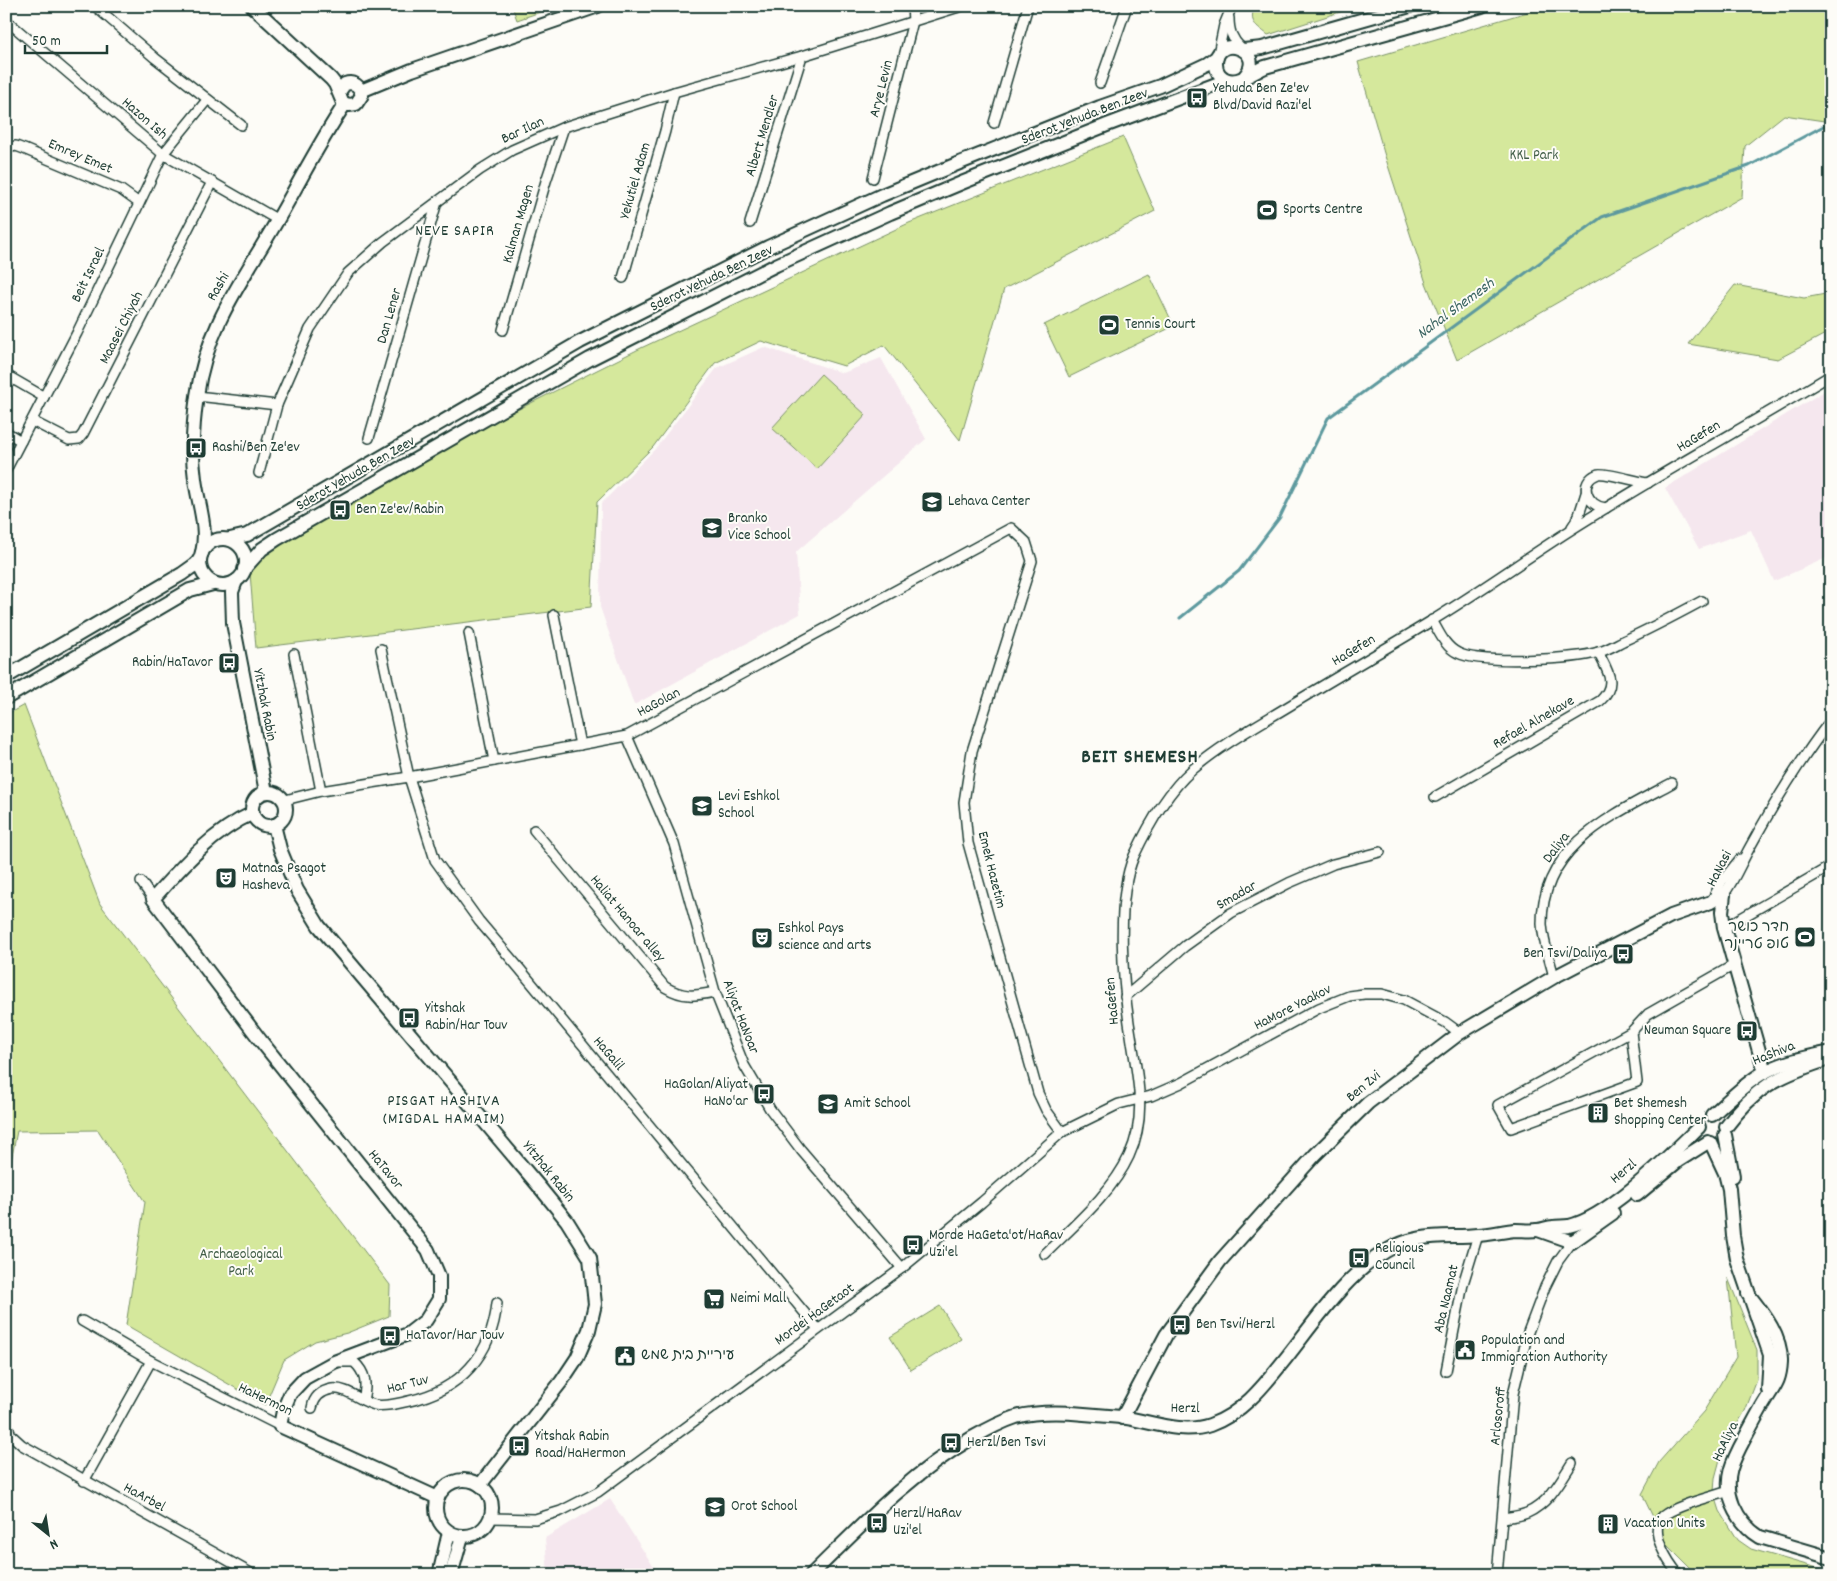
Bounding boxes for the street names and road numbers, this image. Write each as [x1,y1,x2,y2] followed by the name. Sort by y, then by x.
[864,58,900,120] street label: Arye Levin
[1018,82,1152,151] street label: Sderot Yehuda Ben Zeev
[740,92,786,180] street label: Albert Mendler
[116,93,172,146] street label: Hazon Ish
[498,111,548,151] street label: Bar Ilan
[44,134,116,181] street label: Emrey Emet
[615,140,657,222] street label: Yekutiel Adam
[497,182,541,266] street label: Kalman Magen
[647,239,778,318] street label: Sderot Yehuda Ben Zeev
[66,243,112,306] street label: Beit Israel
[202,268,236,306] street label: Rashi
[372,285,409,346] street label: Dan Lener
[94,288,150,368] street label: Maasei Chiyah
[1673,415,1725,459] street label: HaGefen
[292,430,420,517] street label: Sderot Yehuda Ben Zeev
[1328,629,1380,673] street label: HaGefen
[246,667,282,743] street label: Yitzhak Rabin
[633,682,685,724] street label: HaGolan
[1489,690,1579,755] street label: Refael Alnekave
[1538,827,1577,868] street label: Daliya
[971,829,1011,911] street label: Emek Hazetim
[1702,847,1739,891] street label: HaNasi
[584,870,671,968] street label: Haliat Hanoar alley
[1213,875,1262,916] street label: Smadar
[1100,976,1126,1026] street label: HaGefen
[716,977,764,1058] street label: Aliyat HaNoar
[1250,979,1336,1037] street label: HaMore Yaakov
[587,1032,629,1076] street label: HaGalil
[1749,1035,1800,1072] street label: HaShiva
[1342,1066,1386,1108] street label: Ben Zvi
[516,1137,580,1208] street label: Yitzhak Rabin
[362,1145,408,1195] street label: HaTavor
[1606,1154,1643,1190] street label: Herzl
[1428,1262,1466,1335] street label: Aba Naamat
[770,1278,860,1352] street label: Mordei HaGetaot
[385,1369,432,1401] street label: Har Tuv
[234,1377,296,1423] street label: HaHermon
[1485,1385,1513,1447] street label: Arlosoroff
[1170,1398,1200,1420] street label: Herzl
[1707,1417,1746,1466] street label: HaAliya
[119,1477,169,1519] street label: HaArbel

